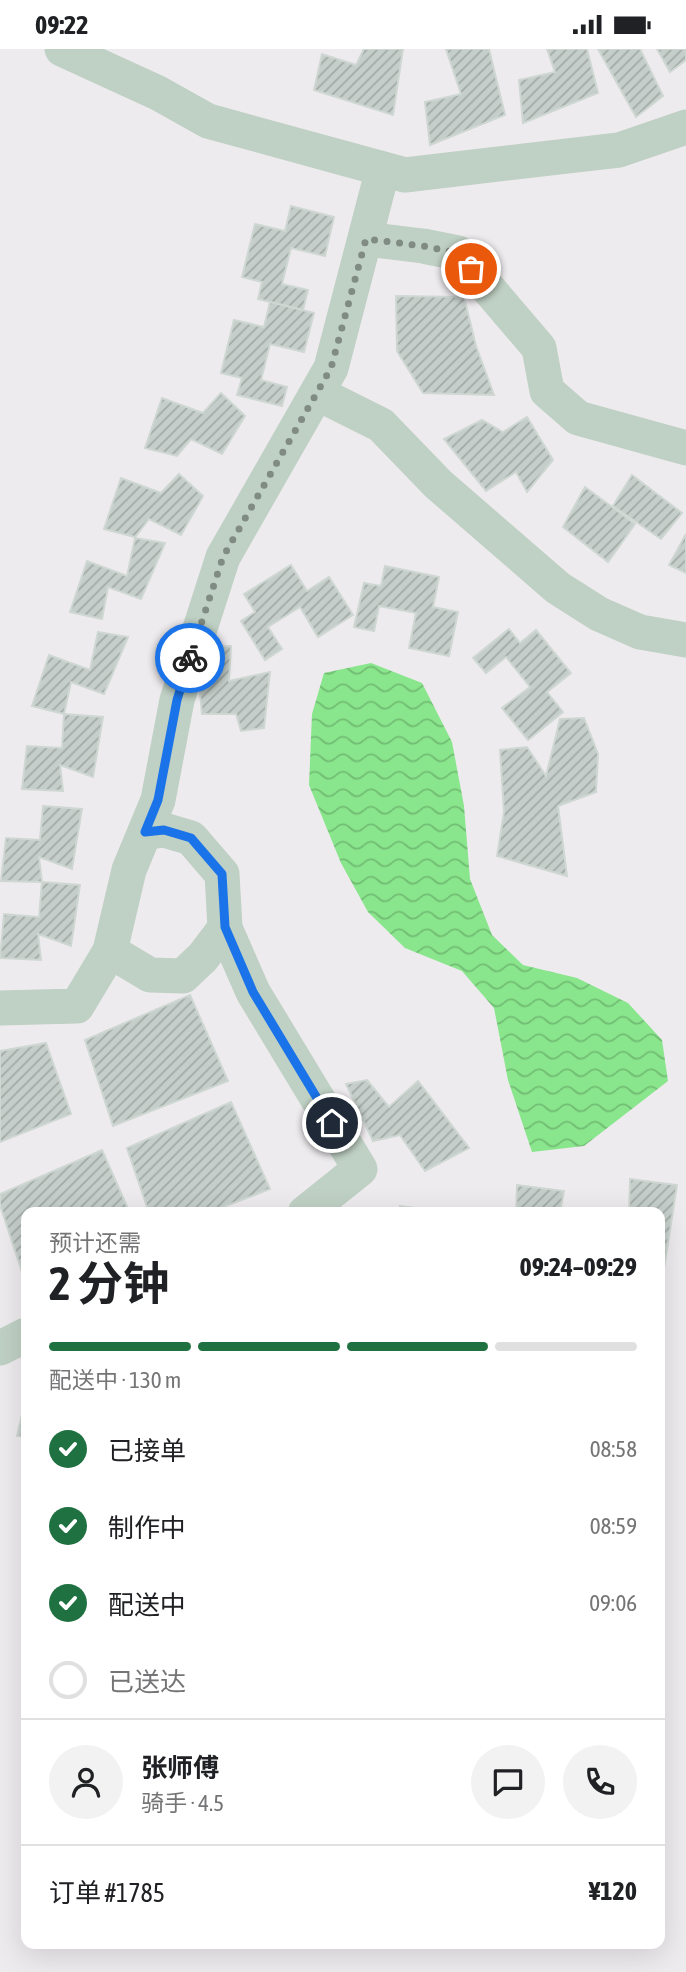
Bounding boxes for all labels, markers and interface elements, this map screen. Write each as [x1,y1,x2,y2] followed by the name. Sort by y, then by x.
[35,10,89,40] text: 09:22
[441,239,501,299] pin
[452,250,490,288] icon: bag
[155,623,225,693] courier
[171,639,209,677] icon: bike
[302,1093,362,1153] pin
[313,1104,351,1142] icon: home
[49,1230,141,1256] text: 预计还需
[520,1252,637,1282] text: 09:24–09:29
[49,1257,169,1310] text: 2 分钟
[49,1367,181,1393] text: 配送中 · 130 m
[49,1430,87,1468] icon: check
[108,1436,186,1466] text: 已接单
[590,1436,637,1462] text: 08:58
[49,1507,87,1545] icon: check
[108,1513,186,1543] text: 制作中
[590,1513,637,1539] text: 08:59
[49,1584,87,1622] icon: check
[108,1590,186,1620] text: 配送中
[589,1590,637,1616] text: 09:06
[108,1667,186,1697] text: 已送达
[49,1745,123,1819] button: person
[471,1745,545,1819] button: chat
[563,1745,637,1819] button: phone
[141,1753,219,1783] text: 张师傅
[141,1790,224,1816] text: 骑手 · 4.5
[589,1876,637,1906] text: ¥120
[49,1878,165,1908] text: 订单 #1785

